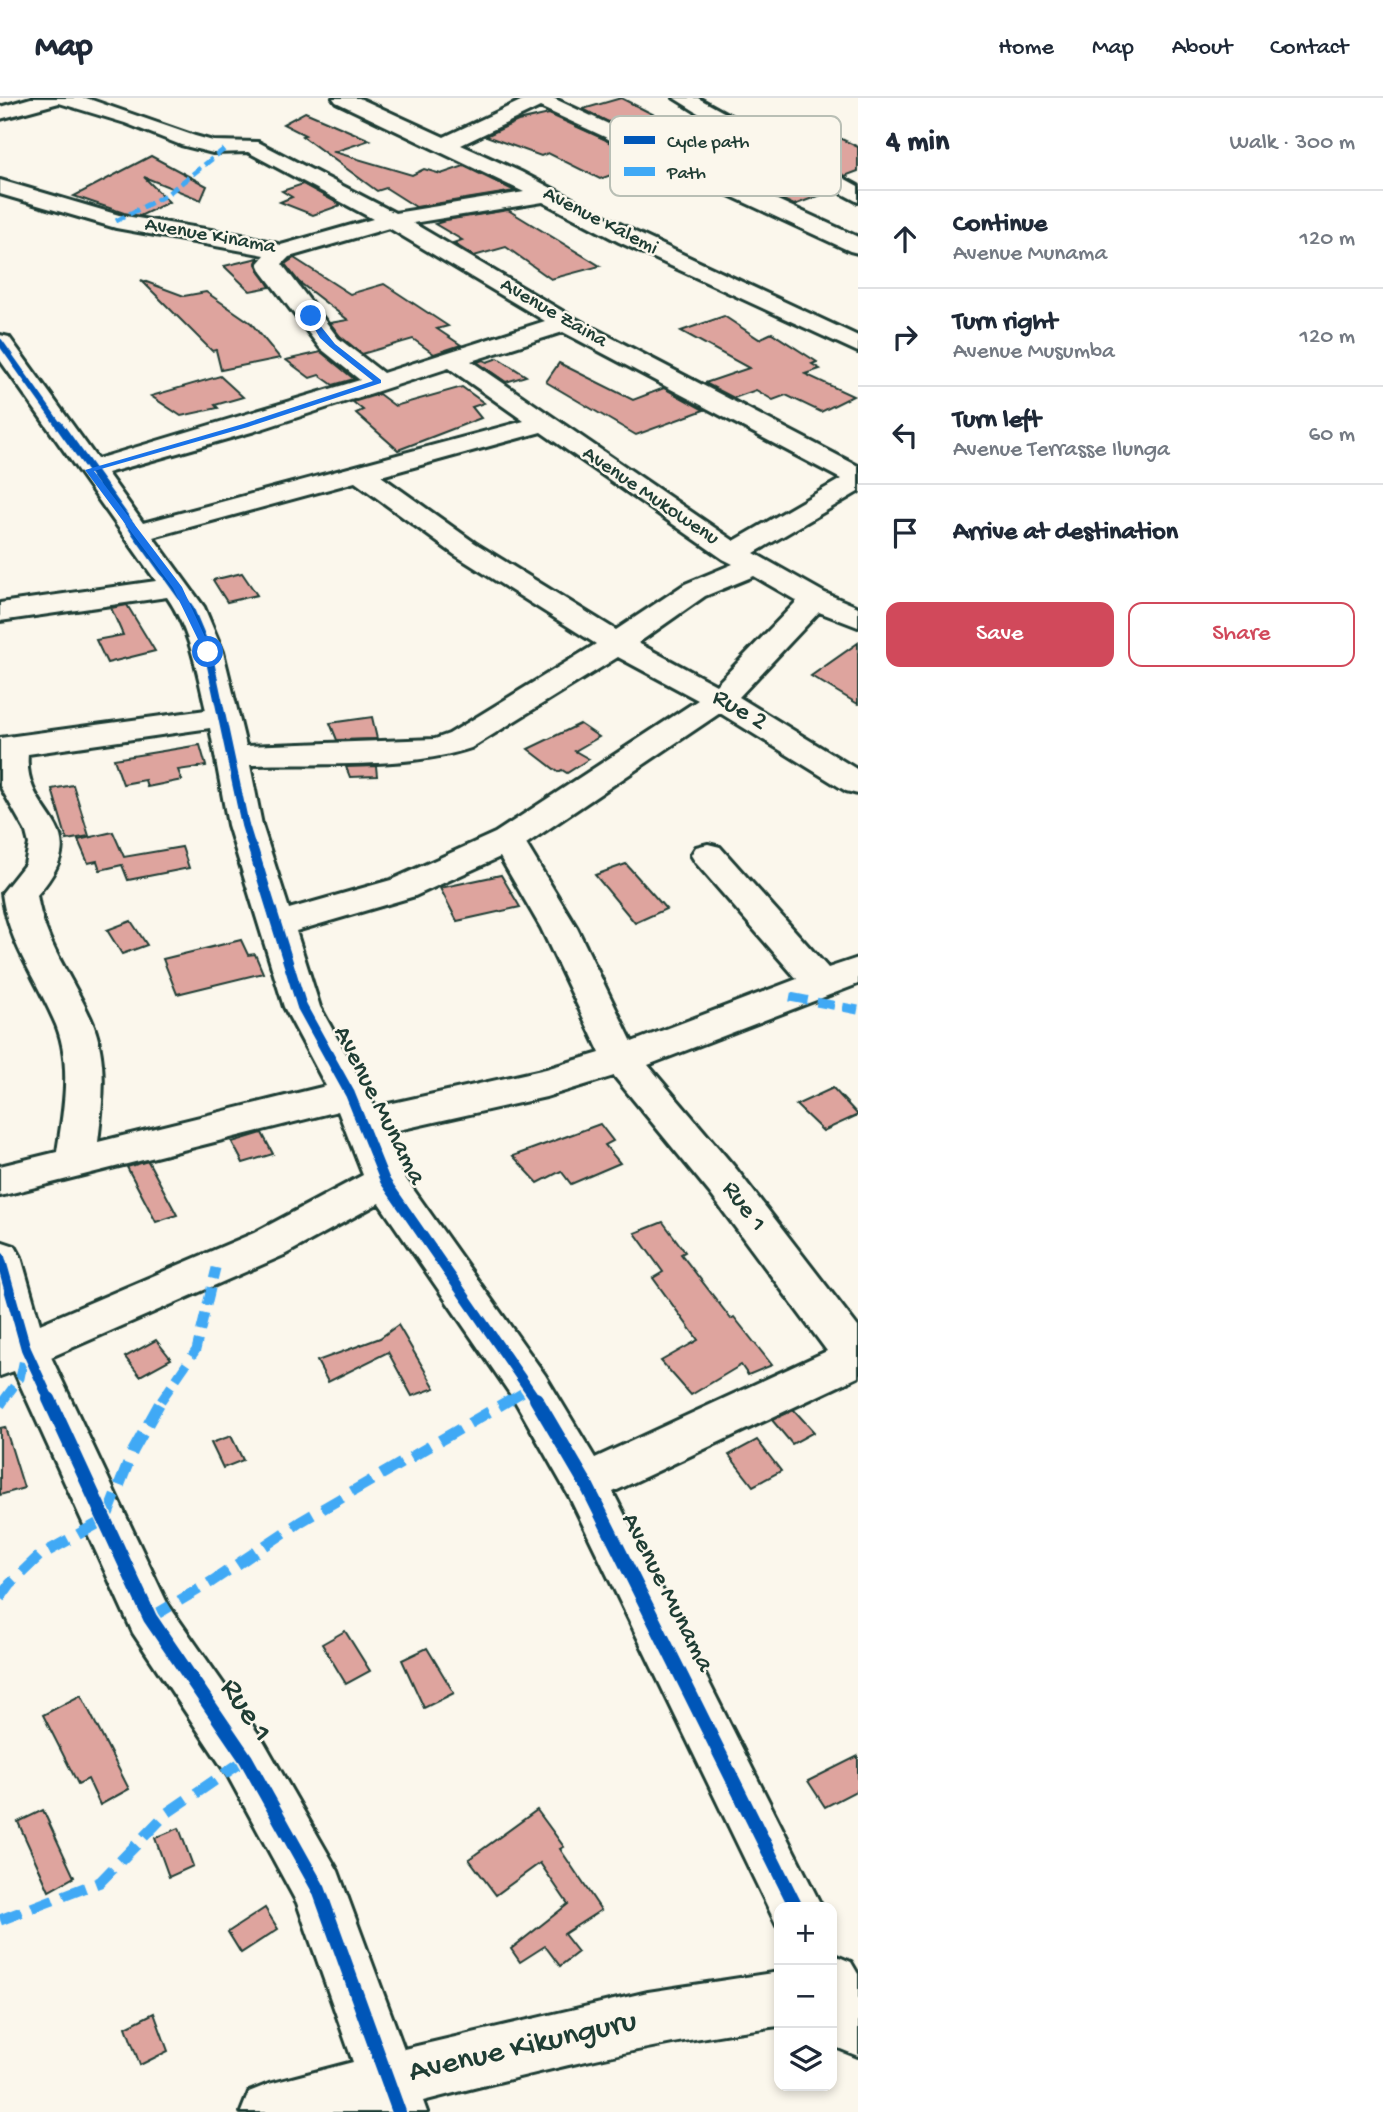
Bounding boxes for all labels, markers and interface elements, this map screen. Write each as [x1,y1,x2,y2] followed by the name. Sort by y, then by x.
[35,29,92,67] text: Map
[998,34,1054,63] text: Home
[1092,34,1134,63] text: Map
[1172,34,1232,63] text: About
[1270,34,1348,63] text: Contact
[610,116,841,196] legend
[886,126,949,161] text: 4 min
[1229,130,1355,157] text: Walk · 300 m
[667,132,749,155] text: Cycle path
[666,163,706,186] text: Path
[538,182,662,262] street label: Avenue Kalemi
[953,210,1047,241] text: Continue
[143,213,279,261] street label: Avenue Kinama
[886,220,924,258] icon: ahead
[1300,226,1355,253] text: 120 m
[953,241,1107,268] text: Avenue Munama
[495,273,612,355] street label: Avenue Zaina
[295,300,326,331] route end
[953,308,1057,339] text: Turn right
[886,318,924,356] icon: right
[1300,324,1355,351] text: 120 m
[953,339,1115,366] text: Avenue Musumba
[953,406,1041,437] text: Turn left
[886,416,924,454] icon: left
[1309,422,1355,449] text: 60 m
[953,437,1170,464] text: Avenue Terrasse Ilunga
[577,442,723,552] street label: Avenue Mukowenu
[886,514,924,552] icon: arrive
[953,518,1178,549] text: Arrive at destination
[886,602,1114,667] button: Save
[1128,602,1355,667] button: Share
[192,636,223,667] route start
[706,683,772,739] street label: Rue 2
[325,1021,432,1192] street label: Avenue Munama
[714,1175,772,1239] street label: Rue 1
[613,1508,720,1679] street label: Avenue Munama
[210,1672,280,1750] street label: Rue 1
[774,1902,837,2091] map controls
[774,1902,837,1965] button: +
[774,1965,837,2028] button: −
[405,2003,641,2093] street label: Avenue Kikunguru
[774,2028,837,2091] button: layers

